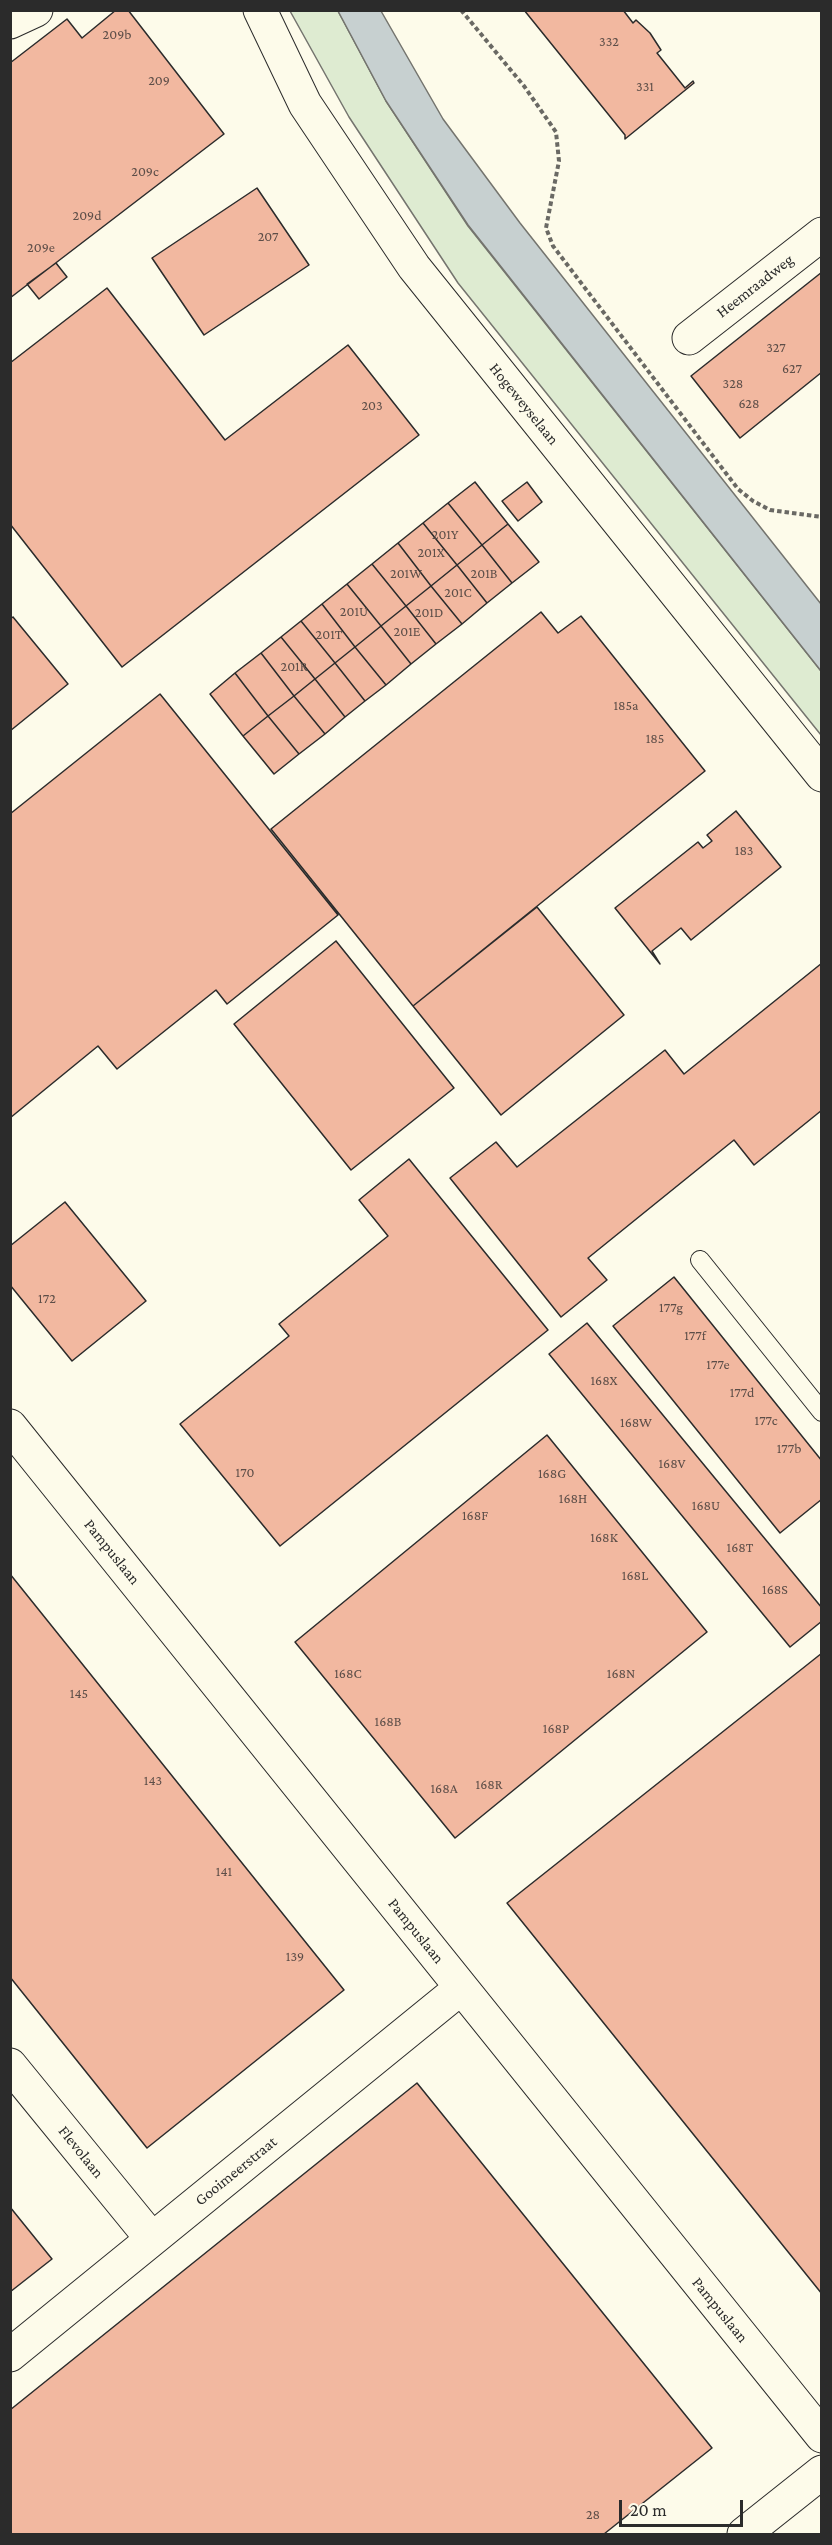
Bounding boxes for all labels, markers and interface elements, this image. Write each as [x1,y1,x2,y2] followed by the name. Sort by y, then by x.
[103,27,131,43] house number: 209b
[599,34,619,50] house number: 332
[148,73,170,89] house number: 209
[636,79,654,95] house number: 331
[131,164,159,180] house number: 209c
[72,208,102,224] house number: 209d
[258,229,278,245] house number: 207
[27,240,55,256] house number: 209e
[713,250,797,322] street label: Heemraadweg
[766,340,786,356] house number: 327
[485,359,563,449] street label: Hogeweyselaan
[782,361,802,377] house number: 627
[723,376,743,392] house number: 328
[738,396,760,412] house number: 628
[361,398,383,414] house number: 203
[432,527,458,543] house number: 201Y
[417,545,445,561] house number: 201X
[390,566,422,582] house number: 201W
[471,566,497,582] house number: 201B
[444,585,472,601] house number: 201C
[340,604,368,620] house number: 201U
[415,605,443,621] house number: 201D
[394,624,420,640] house number: 201E
[316,627,342,643] house number: 201T
[281,659,307,675] house number: 201R
[613,698,639,714] house number: 185a
[646,731,664,747] house number: 185
[735,843,753,859] house number: 183
[38,1291,56,1307] house number: 172
[659,1300,683,1316] house number: 177g
[684,1328,706,1344] house number: 177f
[706,1357,730,1373] house number: 177e
[590,1373,618,1389] house number: 168X
[730,1385,754,1401] house number: 177d
[754,1413,778,1429] house number: 177c
[620,1415,652,1431] house number: 168W
[777,1441,801,1457] house number: 177b
[658,1456,686,1472] house number: 168V
[236,1465,254,1481] house number: 170
[538,1466,566,1482] house number: 168G
[559,1491,587,1507] house number: 168H
[692,1498,720,1514] house number: 168U
[462,1508,488,1524] house number: 168F
[80,1515,144,1589] street label: Pampuslaan
[590,1530,618,1546] house number: 168K
[727,1540,753,1556] house number: 168T
[622,1568,648,1584] house number: 168L
[762,1582,788,1598] house number: 168S
[334,1666,362,1682] house number: 168C
[607,1666,635,1682] house number: 168N
[70,1686,88,1702] house number: 145
[375,1714,401,1730] house number: 168B
[543,1721,569,1737] house number: 168P
[144,1773,162,1789] house number: 143
[475,1777,503,1793] house number: 168R
[430,1781,458,1797] house number: 168A
[216,1864,232,1880] house number: 141
[384,1894,448,1968] street label: Pampuslaan
[286,1949,304,1965] house number: 139
[54,2122,108,2182] street label: Flevolaan
[191,2132,281,2210] street label: Gooimeerstraat
[688,2273,752,2347] street label: Pampuslaan
[622,2488,746,2526] scale bar
[630,2500,667,2520] text: 20 m
[586,2507,600,2523] house number: 28

